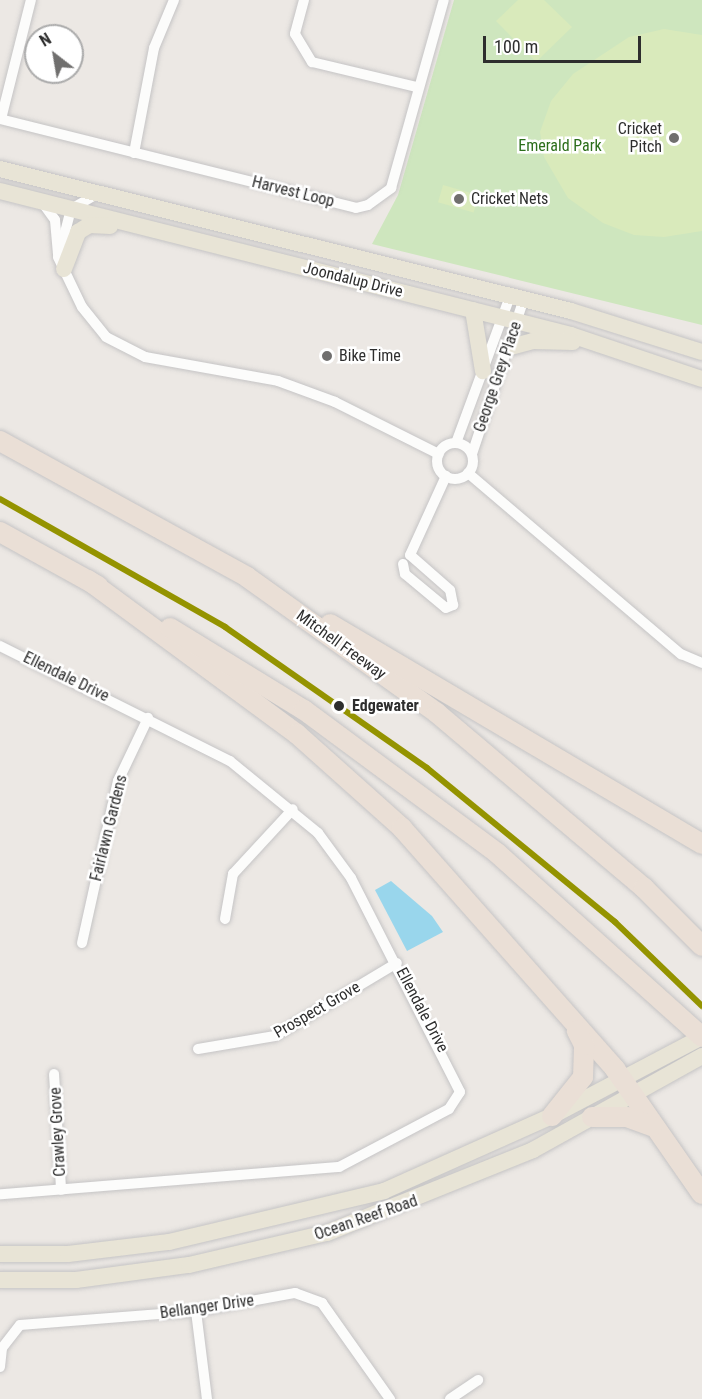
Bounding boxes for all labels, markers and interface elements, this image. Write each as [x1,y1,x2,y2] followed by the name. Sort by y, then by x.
[24,24,84,84] north arrow
[486,24,644,62] scale bar
[36,29,55,51] text: N
[494,36,538,57] text: 100 m
[618,119,662,157] place label: Cricket Pitch
[667,131,681,145] marker: Cricket Pitch
[518,136,602,156] park label: Emerald Park
[250,173,336,211] street label: Harvest Loop
[471,189,548,209] place label: Cricket Nets
[452,192,466,206] marker: Cricket Nets
[301,258,405,302] street label: Joondalup Drive
[470,319,526,435] street label: George Grey Place
[339,346,401,366] place label: Bike Time
[320,349,334,363] marker: Bike Time
[292,606,390,684] street label: Mitchell Freeway
[20,648,112,706] street label: Ellendale Drive
[352,696,419,716] place label: Edgewater
[330,697,348,715] marker: Edgewater
[86,773,132,883] street label: Fairlawn Gardens
[392,964,452,1056] street label: Ellendale Drive
[270,978,364,1042] street label: Prospect Grove
[46,1087,70,1177] street label: Crawley Grove
[312,1191,420,1245] street label: Ocean Reef Road
[159,1291,255,1323] street label: Bellanger Drive

